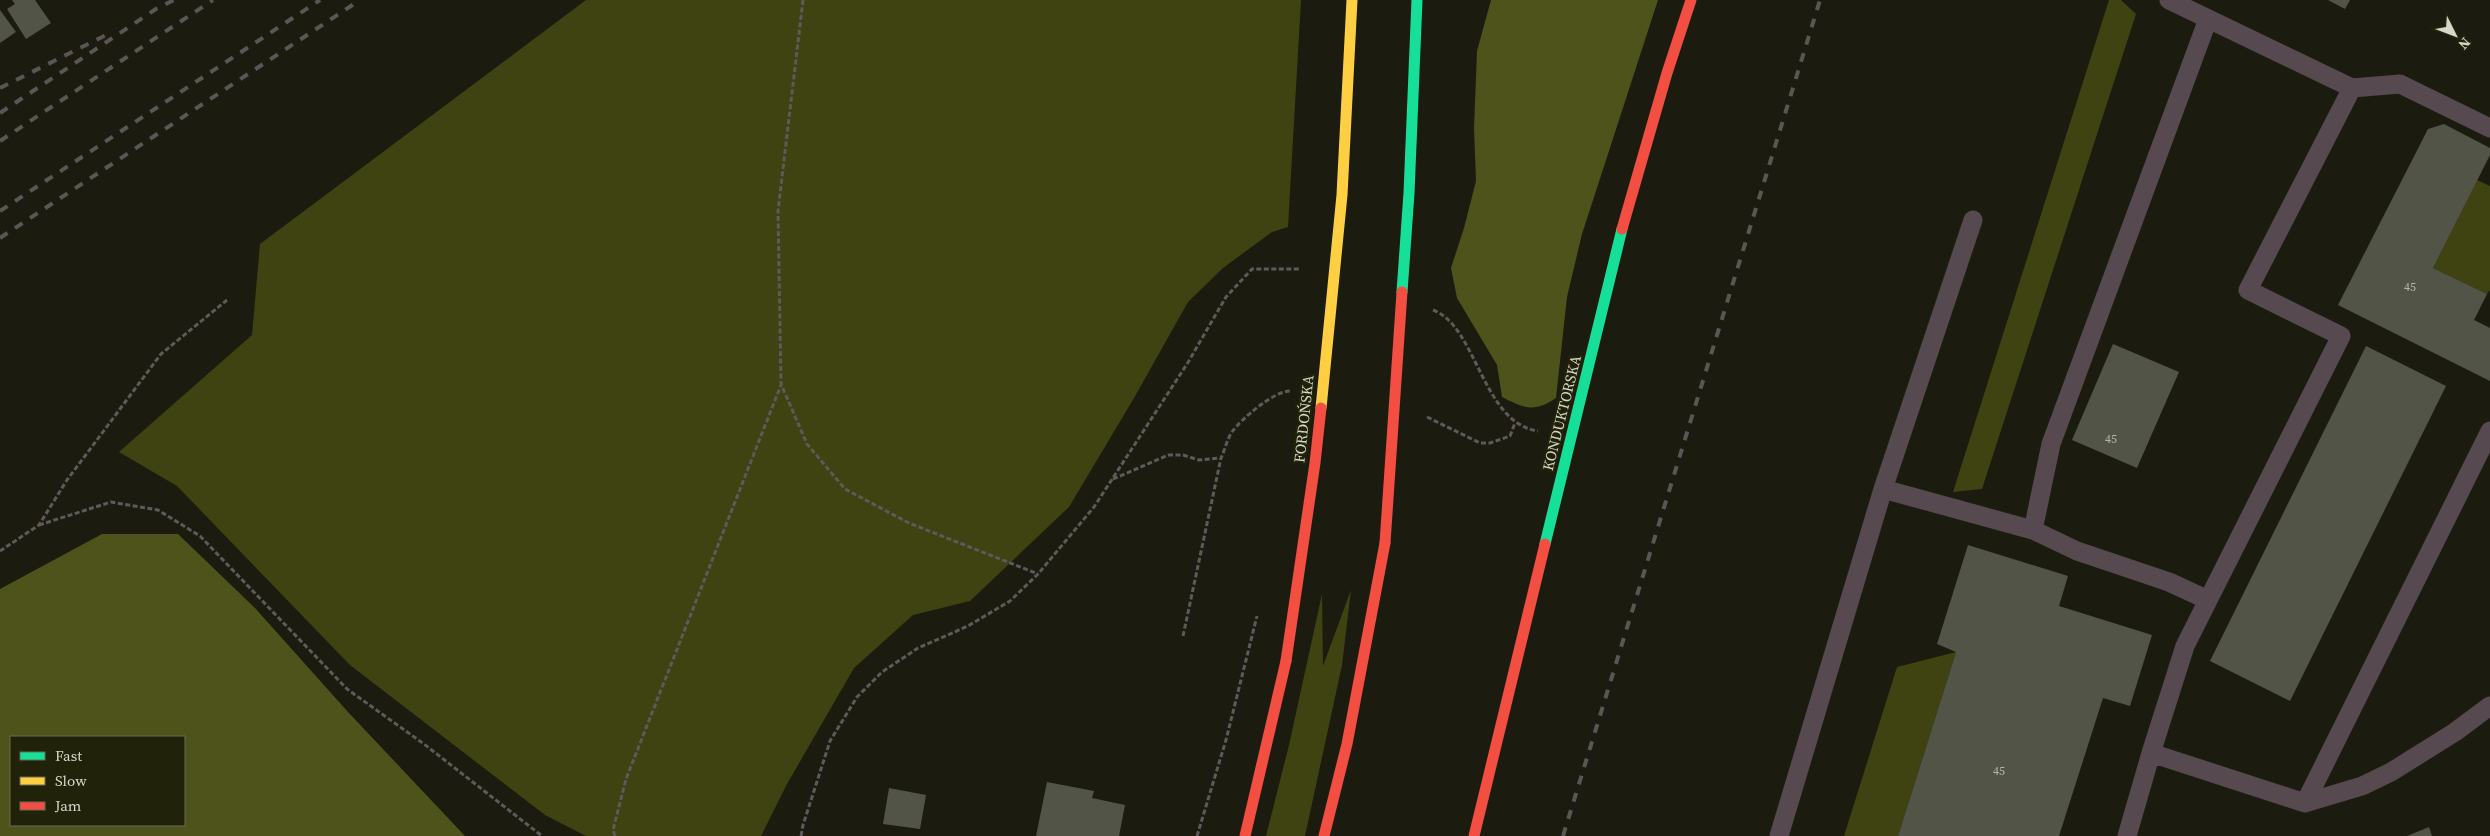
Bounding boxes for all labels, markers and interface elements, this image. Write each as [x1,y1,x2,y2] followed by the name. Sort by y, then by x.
[2430,10,2480,60] north arrow
[2454,33,2476,54] text: N
[2404,279,2416,295] house number: 45
[1537,353,1586,473] street label: KONDUKTORSKA
[1288,374,1319,464] street label: FORDOŃSKA
[2105,431,2117,447] house number: 45
[10,736,185,826] legend
[55,745,82,766] text: Fast
[1993,763,2005,779] house number: 45
[55,770,87,791] text: Slow
[54,795,82,816] text: Jam

